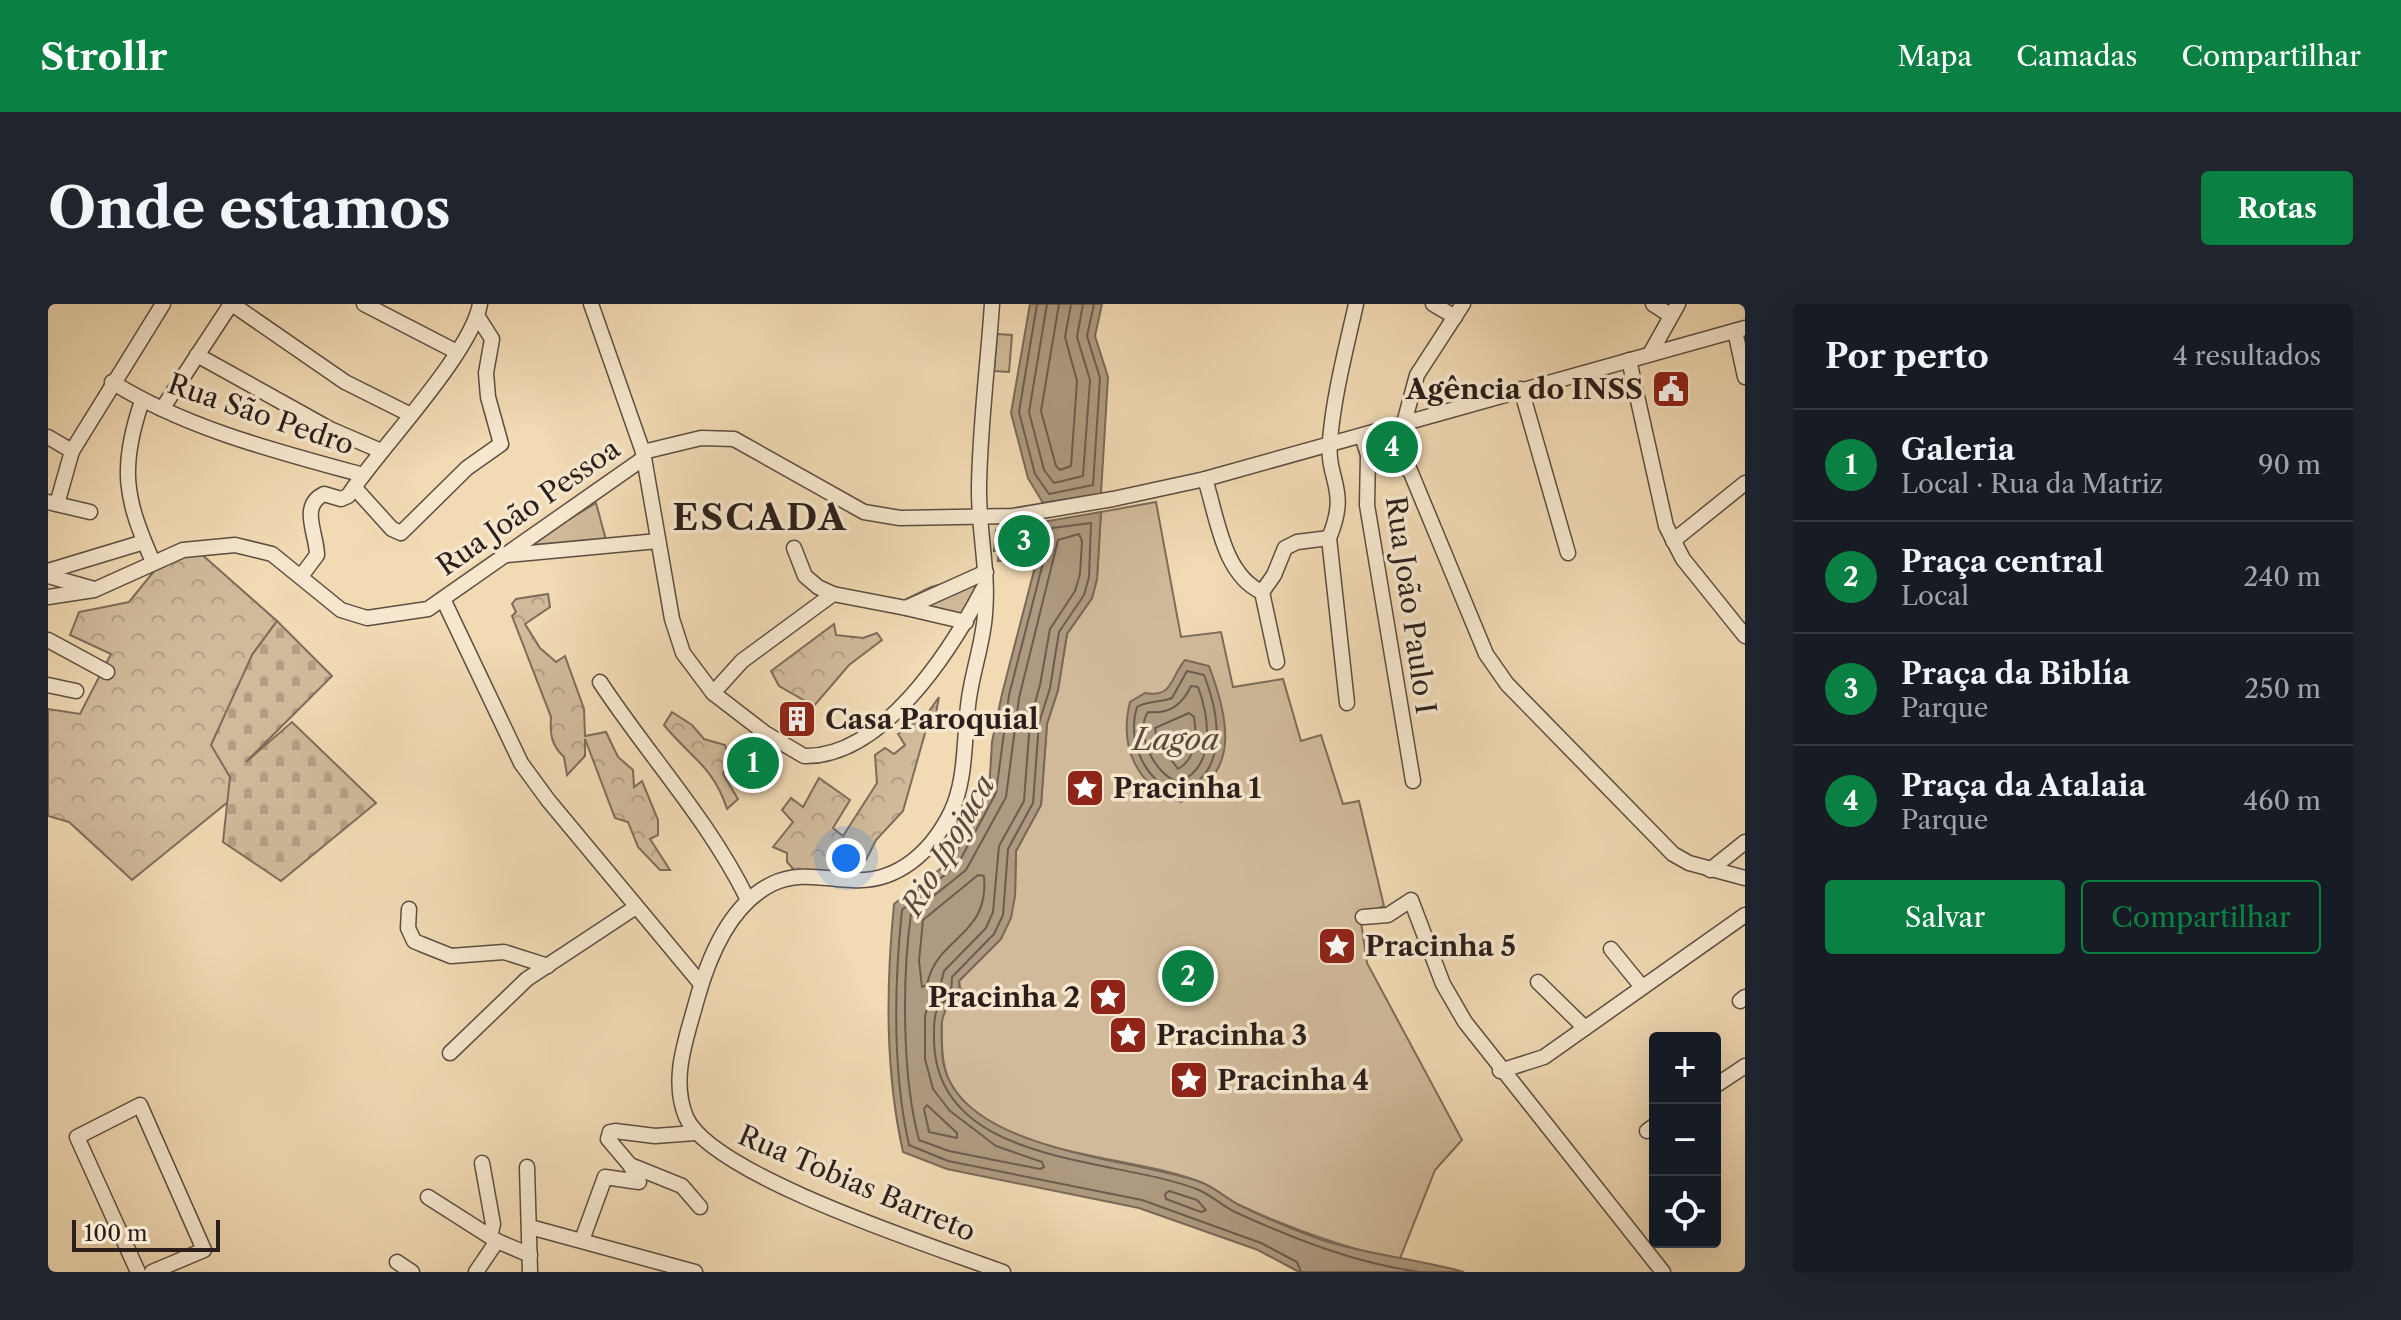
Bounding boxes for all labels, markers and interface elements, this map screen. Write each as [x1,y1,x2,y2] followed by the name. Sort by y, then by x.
[40,33,167,80] text: Strollr
[1897,39,1972,73] text: Mapa
[2016,39,2138,73] text: Camadas
[2182,39,2361,73] text: Compartilhar
[2201,171,2353,245] button: Rotas
[48,174,451,243] text: Onde estamos
[1825,335,1989,377] text: Por perto
[2173,340,2321,372] text: 4 resultados
[163,366,359,462] street label: Rua São Pedro
[1650,368,1692,410] public building icon: Agência do INSS
[1405,372,1643,406] place label: Agência do INSS
[1366,417,1418,477] pin: 4
[430,431,626,583] street label: Rua João Pessoa
[1901,431,2015,468] text: Galeria
[1845,449,1857,481] text: 1
[2258,449,2321,481] text: 90 m
[1901,468,2163,500] text: Local · Rua da Matriz
[1379,494,1443,716] street label: Rua João Paulo I
[672,495,848,539] district label: ESCADA
[998,511,1050,571] pin: 3
[1901,543,2104,580] text: Praça central
[1843,561,1859,593] text: 2
[2243,561,2321,593] text: 240 m
[1901,580,1969,612] text: Local
[1901,655,2130,692] text: Praça da Biblía
[1844,673,1858,705] text: 3
[2244,673,2321,705] text: 250 m
[1901,692,1988,724] text: Parque
[776,698,818,740] building icon: Casa Paroquial
[825,702,1039,736] place label: Casa Paroquial
[1131,721,1219,758] water label: Lagoa
[727,733,779,793] pin: 1
[1064,767,1106,809] place icon: Pracinha 1
[1901,767,2146,804] text: Praça da Atalaia
[892,768,1003,923] water label: Rio Ipojuca
[1113,771,1262,805] place label: Pracinha 1
[1843,785,1859,817] text: 4
[2243,785,2321,817] text: 460 m
[1901,804,1988,836] text: Parque
[826,838,866,878] your location
[1825,880,2065,954] button: Salvar
[2081,880,2321,954] button: Compartilhar
[1316,925,1358,967] place icon: Pracinha 5
[1365,929,1516,963] place label: Pracinha 5
[1162,946,1214,1006] pin: 2
[1087,976,1129,1018] place icon: Pracinha 2
[928,980,1080,1014] place label: Pracinha 2
[1107,1014,1149,1056] place icon: Pracinha 3
[1156,1018,1307,1052] place label: Pracinha 3
[1649,1032,1721,1248] map controls
[1649,1032,1721,1104] button: +
[1168,1059,1210,1101] place icon: Pracinha 4
[1217,1063,1369,1097] place label: Pracinha 4
[1649,1104,1721,1176] button: −
[733,1118,981,1248] street label: Rua Tobias Barreto
[1649,1176,1721,1248] button: locate
[72,1216,220,1252] scale bar
[84,1220,147,1247] text: 100 m

